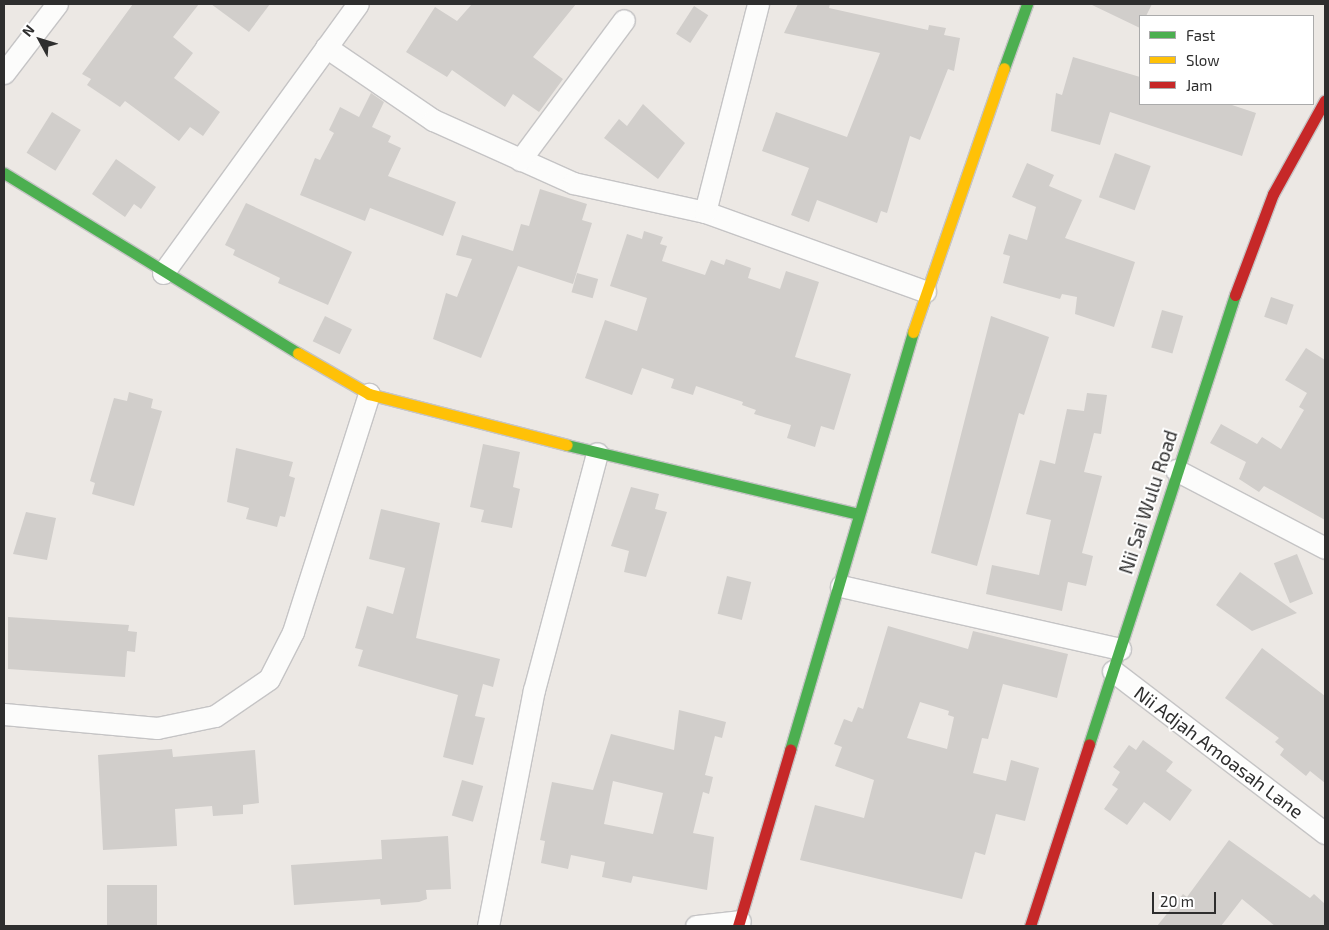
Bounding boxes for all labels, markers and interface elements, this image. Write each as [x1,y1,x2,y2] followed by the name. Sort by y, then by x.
[15,15,65,65] north arrow
[1139,15,1314,105] legend
[18,21,38,40] text: N
[1186,26,1215,44] text: Fast
[1186,51,1220,69] text: Slow
[1186,76,1212,94] text: Jam
[1114,427,1182,577] street label: Nii Sai Wulu Road
[1130,681,1308,823] street label: Nii Adjah Amoasah Lane
[1154,882,1218,914] scale bar
[1160,892,1194,910] text: 20 m

